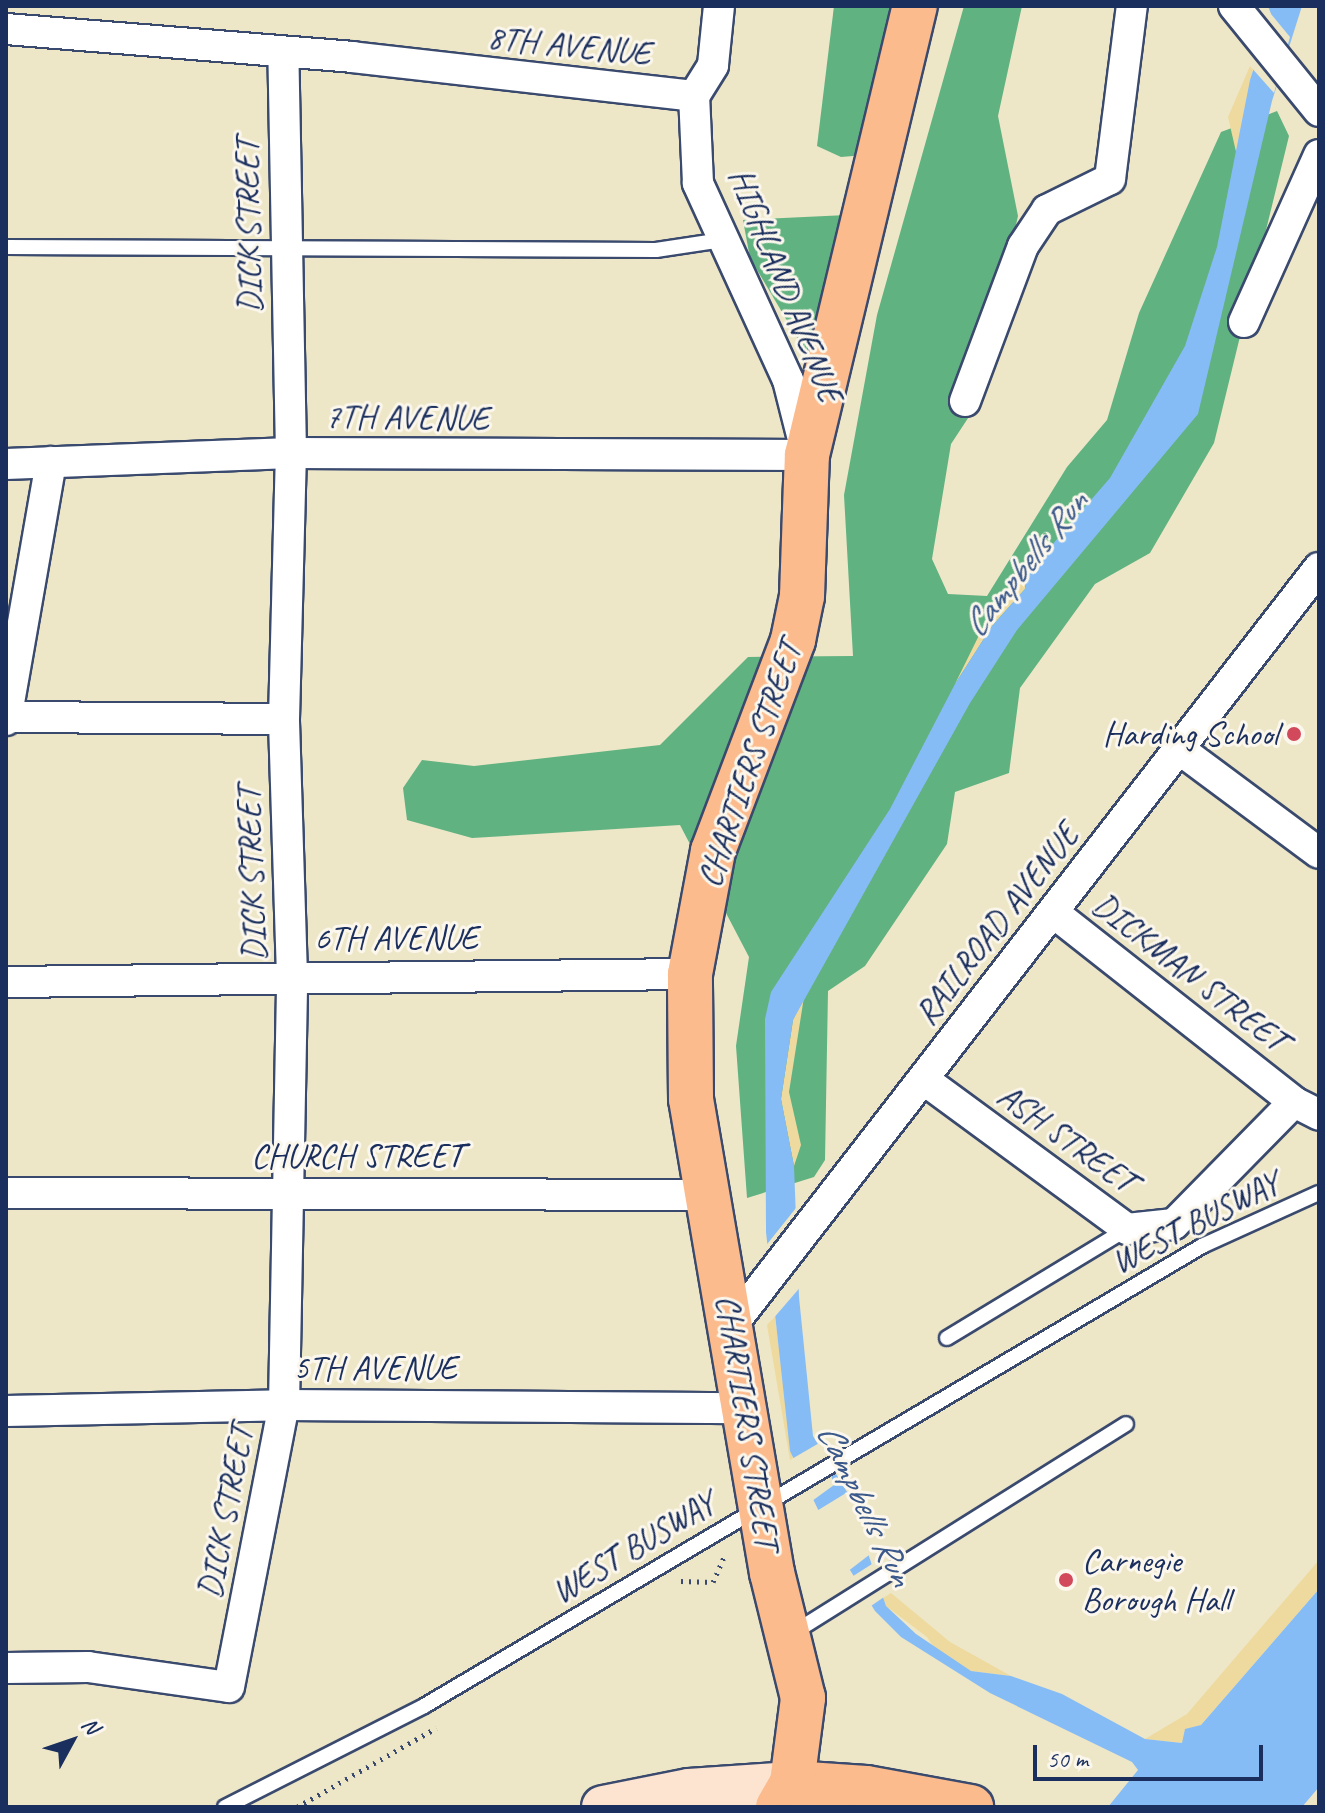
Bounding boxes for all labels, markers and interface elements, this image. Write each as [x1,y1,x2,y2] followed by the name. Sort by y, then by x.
[486,16,652,74] street label: 8TH AVENUE
[226,138,270,314] street label: DICK STREET
[720,161,852,409] street label: HIGHLAND AVENUE
[326,395,488,439] street label: 7TH AVENUE
[953,482,1097,646] water label: Campbells Run
[688,636,810,892] street label: CHARTIERS STREET
[1103,714,1278,754] place label: Harding School
[1285,725,1303,743] marker: Harding School
[228,786,274,962] street label: DICK STREET
[905,815,1087,1033] street label: RAILROAD AVENUE
[1085,884,1295,1060] street label: DICKMAN STREET
[315,918,477,958] street label: 6TH AVENUE
[990,1074,1144,1202] street label: ASH STREET
[251,1136,463,1176] street label: CHURCH STREET
[1103,1162,1287,1282] street label: WEST BUSWAY
[708,1292,788,1552] street label: CHARTIERS STREET
[294,1348,456,1388] street label: 5TH AVENUE
[807,1416,923,1592] water label: Campbells Run
[188,1422,262,1602] street label: DICK STREET
[543,1482,723,1612] street label: WEST BUSWAY
[1082,1540,1230,1620] place label: Carnegie Borough Hall
[1057,1571,1075,1589] marker: Carnegie Borough Hall
[32,1701,112,1781] north arrow
[75,1711,105,1740] text: N
[1037,1729,1267,1779] scale bar
[1047,1744,1088,1774] text: 50 m

